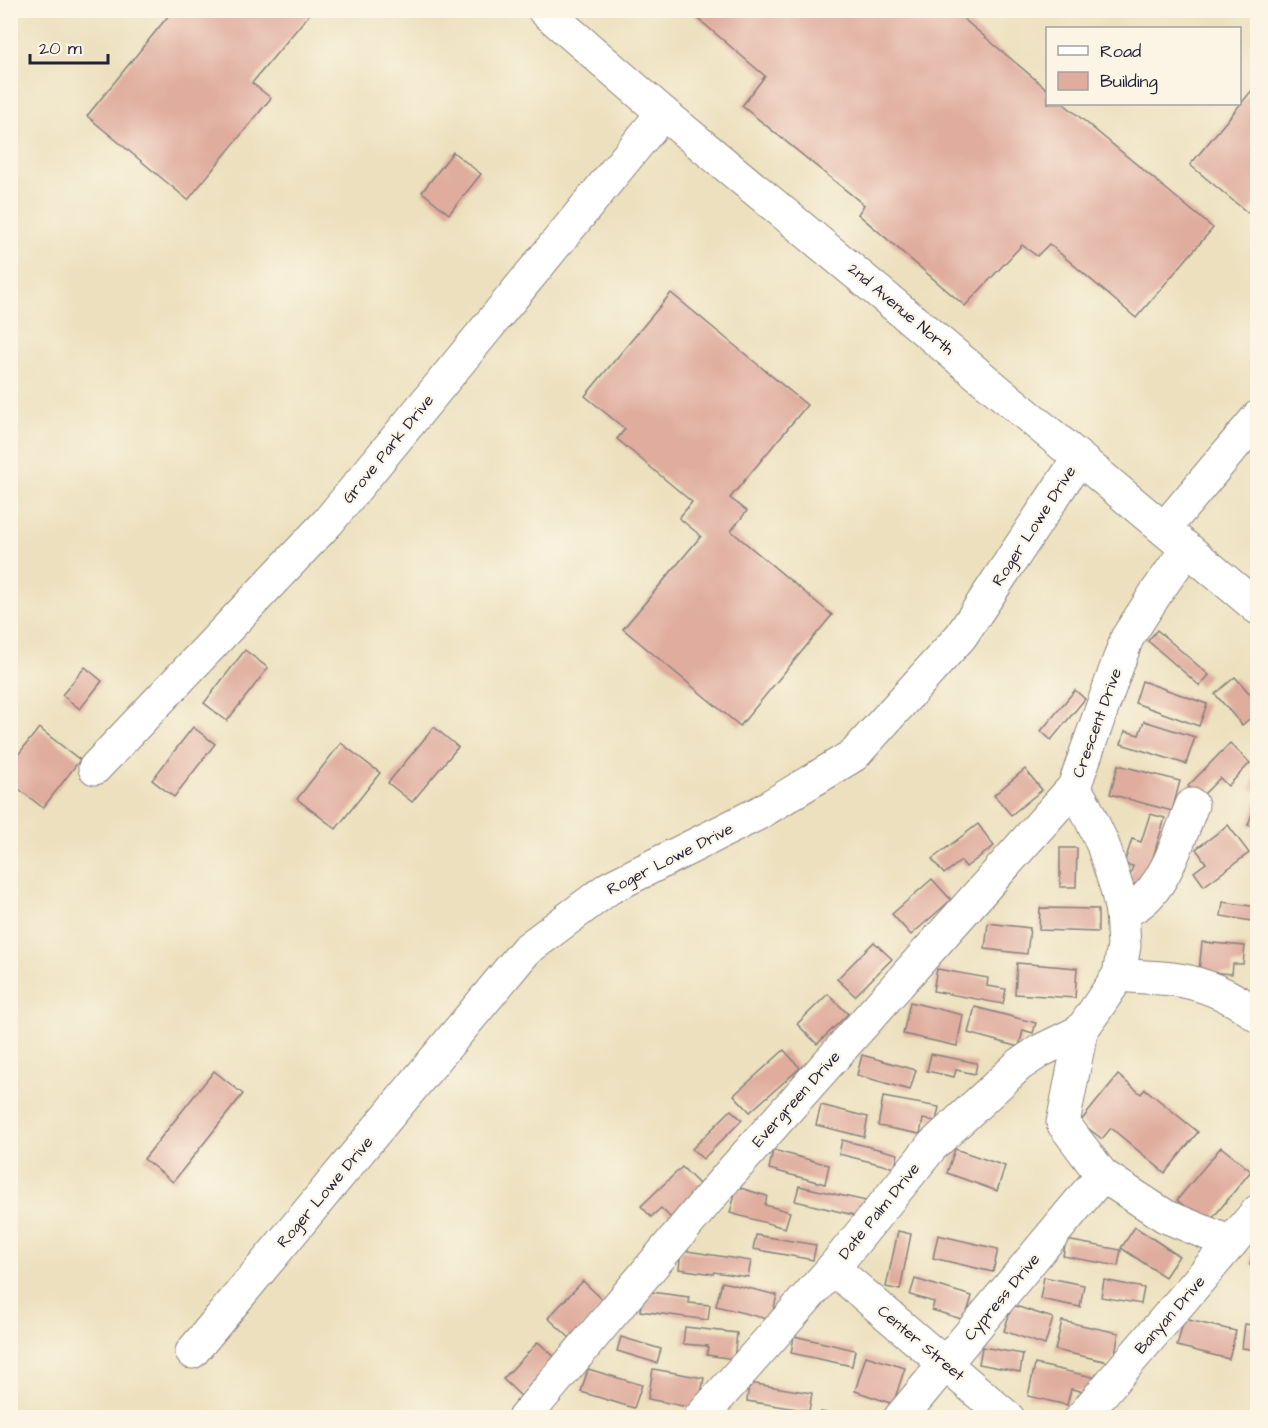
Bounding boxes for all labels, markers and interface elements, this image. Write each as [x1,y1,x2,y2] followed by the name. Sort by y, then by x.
[30,27,108,65] scale bar
[1046,27,1241,105] legend
[39,36,82,61] text: 20 m
[1100,39,1141,64] text: Road
[1100,69,1158,95] text: Building
[843,258,959,360] street label: 2nd Avenue North
[337,390,439,508] street label: Grove Park Drive
[987,461,1082,591] street label: Roger Lowe Drive
[1067,665,1127,781] street label: Crescent Drive
[603,817,738,901] street label: Roger Lowe Drive
[747,1046,846,1153] street label: Evergreen Drive
[272,1131,379,1253] street label: Roger Lowe Drive
[833,1158,925,1264] street label: Date Palm Drive
[959,1248,1046,1346] street label: Cypress Drive
[1130,1271,1211,1360] street label: Banyan Drive
[873,1300,970,1386] street label: Center Street

